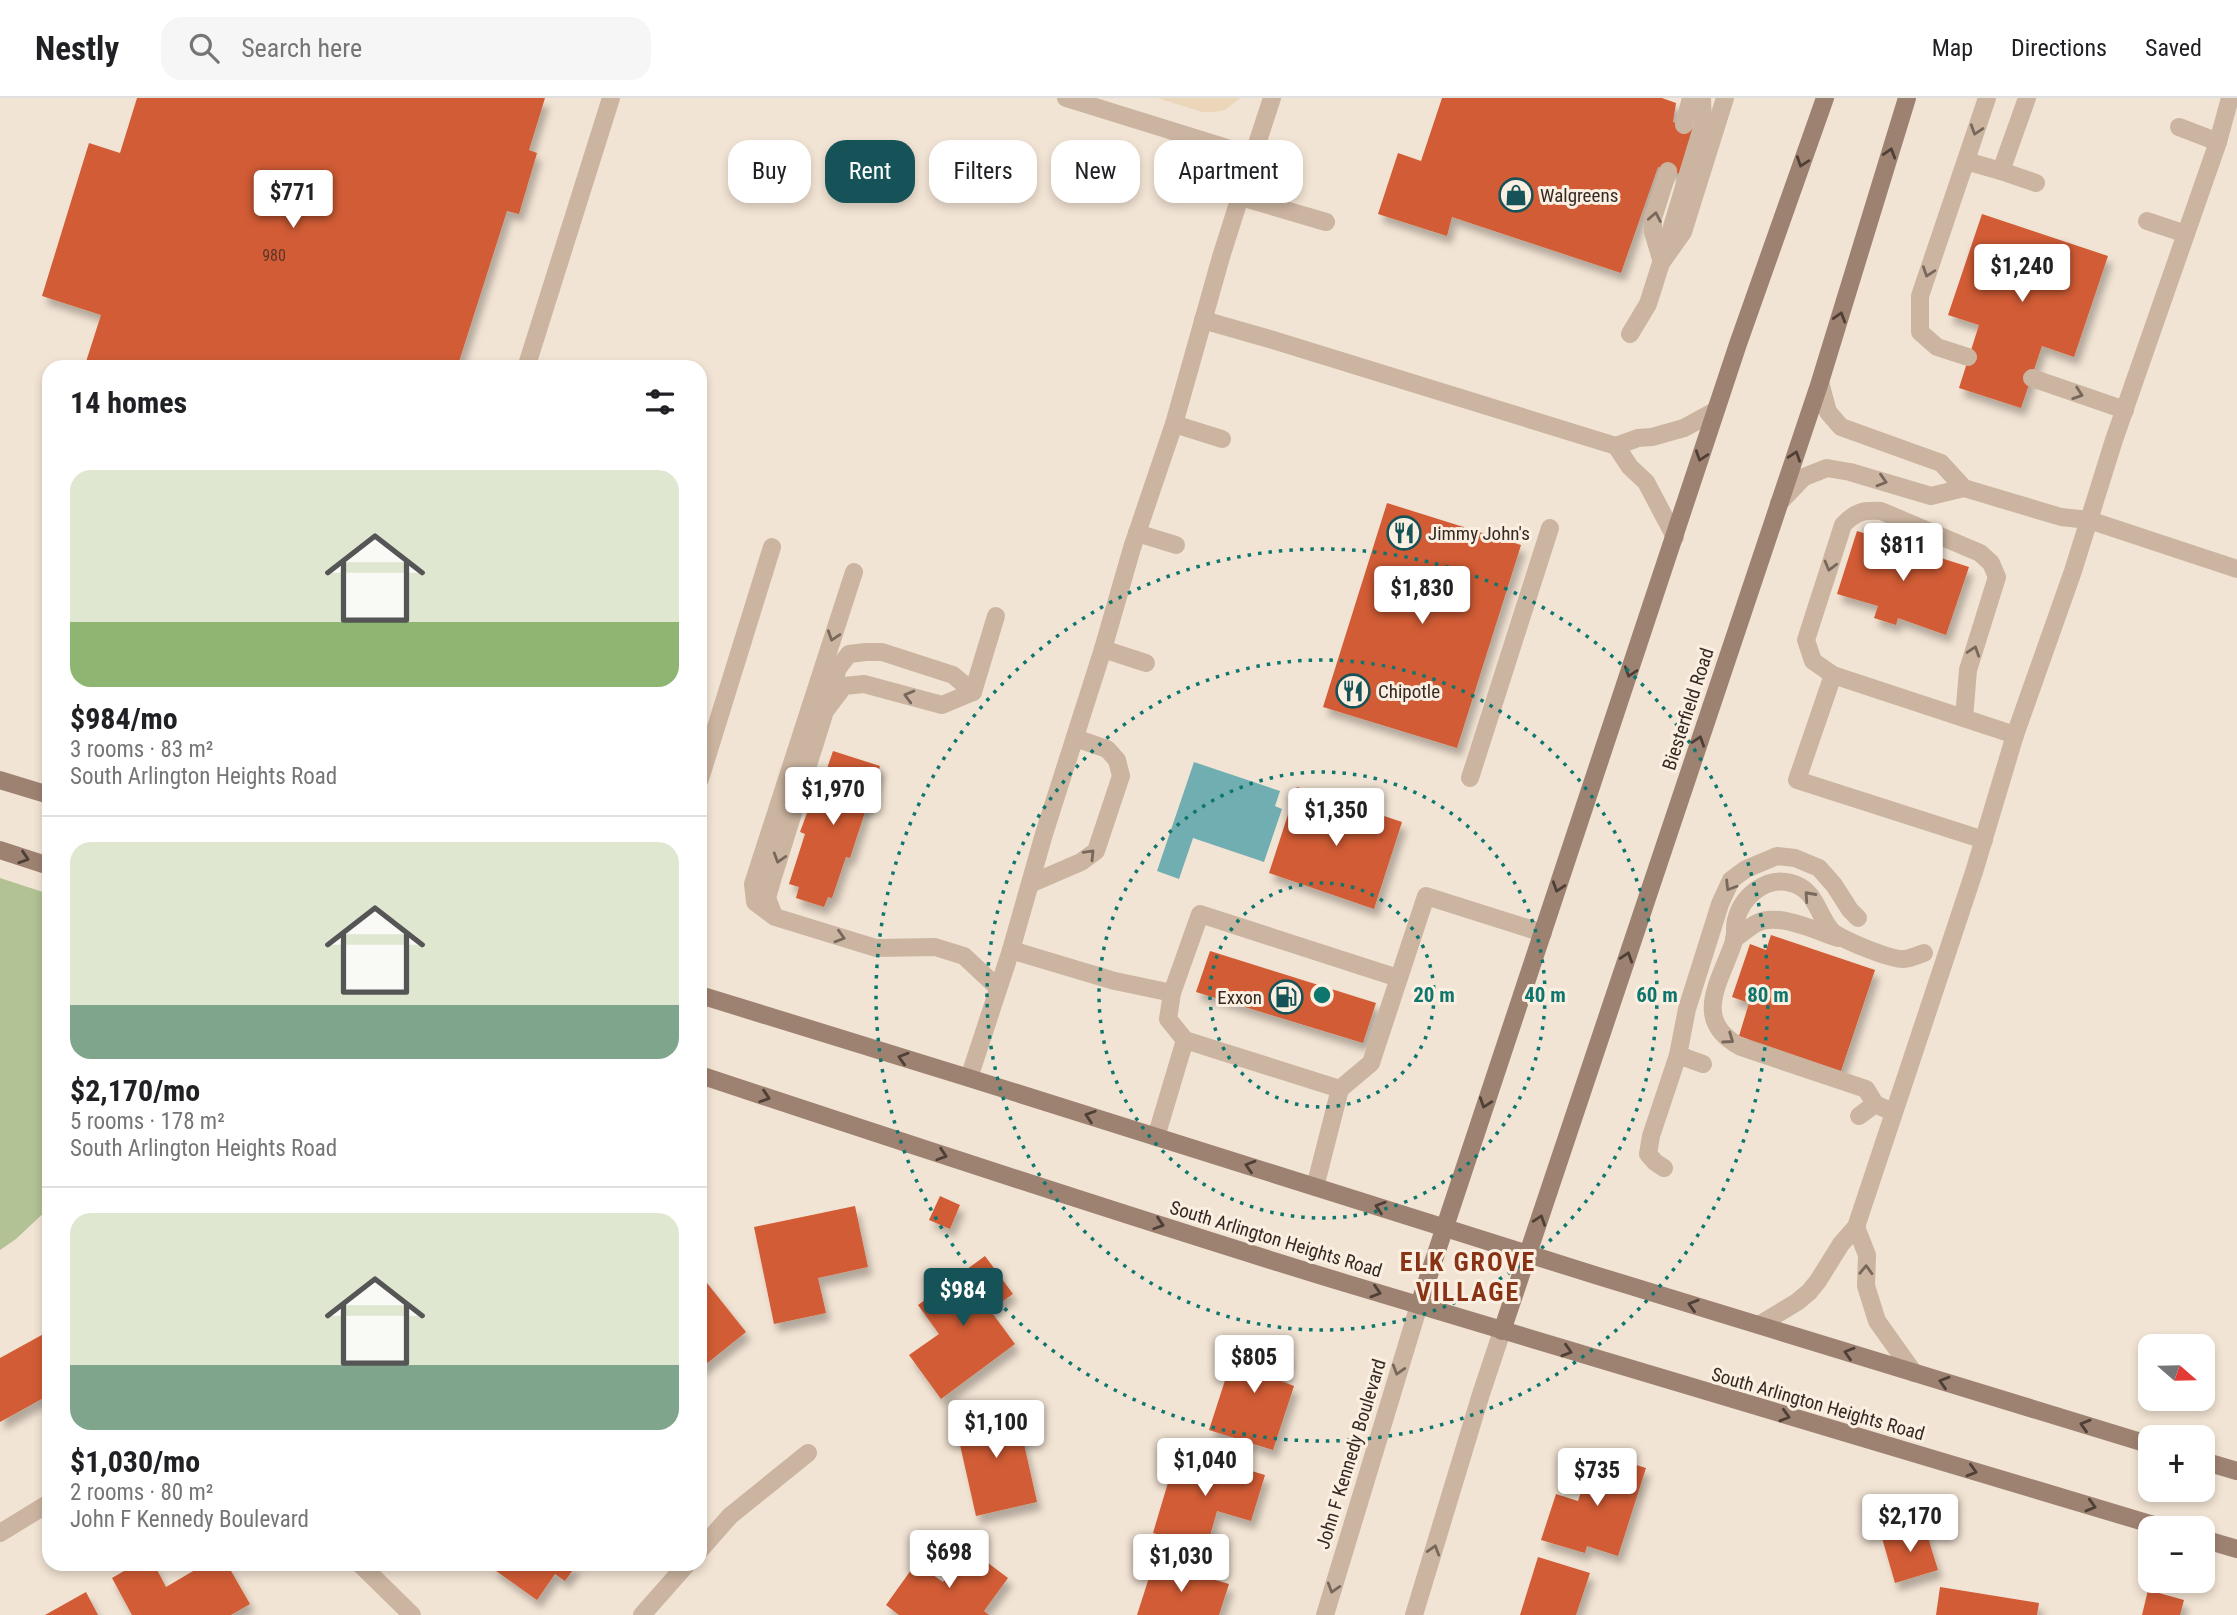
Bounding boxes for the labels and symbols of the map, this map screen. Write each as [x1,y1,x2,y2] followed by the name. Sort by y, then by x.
[1970,123,1985,135] one-way arrow
[1882,148,1897,160] one-way arrow
[1796,156,1810,168] one-way arrow
[252,170,334,230] pin: $771
[1497,176,1535,214] shop icon: Walgreens
[1540,184,1618,207] place label: Walgreens
[1647,211,1662,223] one-way arrow
[1965,244,2079,304] pin: $1,240
[262,246,286,265] house number: 980
[1922,266,1936,278] one-way arrow
[1831,311,1846,323] one-way arrow
[2072,386,2084,400] one-way arrow
[1695,449,1709,461] one-way arrow
[1787,450,1801,463] one-way arrow
[1875,473,1887,488] one-way arrow
[1385,514,1423,552] restaurant icon: Jimmy John's
[1428,522,1530,545] place label: Jimmy John's
[1862,524,1944,583] pin: $811
[1824,560,1838,572] one-way arrow
[1365,566,1479,626] pin: $1,830
[827,630,841,642] one-way arrow
[1657,645,1719,773] street label: Biesterfield Road
[1966,645,1980,657] one-way arrow
[1624,665,1638,677] one-way arrow
[1334,672,1372,710] restaurant icon: Chipotle
[1378,680,1440,703] place label: Chipotle
[903,690,915,704] one-way arrow
[1691,736,1705,748] one-way arrow
[776,768,890,827] pin: $1,970
[1279,788,1393,848] pin: $1,350
[1082,849,1094,862] one-way arrow
[18,850,30,864] one-way arrow
[772,852,787,864] one-way arrow
[1725,878,1738,891] one-way arrow
[1552,881,1566,893] one-way arrow
[1805,891,1817,904] one-way arrow
[834,929,846,944] one-way arrow
[1619,952,1633,964] one-way arrow
[1267,978,1305,1016] fuel station icon: Exxon
[1310,983,1334,1007] centre of rings
[1413,983,1455,1007] text: 20 m
[1524,983,1566,1007] text: 40 m
[1636,983,1678,1007] text: 60 m
[1747,983,1789,1007] text: 80 m
[1217,986,1262,1009] place label: Exxon
[1721,1031,1734,1043] one-way arrow
[898,1051,910,1066] one-way arrow
[758,1089,770,1103] one-way arrow
[1479,1096,1493,1109] one-way arrow
[1085,1110,1097,1124] one-way arrow
[936,1146,948,1161] one-way arrow
[1244,1160,1256,1175] one-way arrow
[1167,1196,1385,1282] street label: South Arlington Heights Road
[1374,1201,1386,1215] one-way arrow
[1532,1214,1546,1226] one-way arrow
[1152,1216,1164,1230] one-way arrow
[1400,1247,1536,1307] district label: ELK GROVE VILLAGE
[1859,1264,1874,1275] one-way arrow
[922,1268,1004,1328] pin: $984
[1369,1284,1381,1299] one-way arrow
[1688,1299,1700,1314] one-way arrow
[2138,1334,2216,1410] north arrow
[1213,1336,1295,1395] pin: $805
[1561,1342,1573,1357] one-way arrow
[1844,1346,1856,1361] one-way arrow
[1311,1356,1391,1552] street label: John F Kennedy Boulevard
[1709,1363,1927,1445] street label: South Arlington Heights Road
[1392,1364,1407,1376] one-way arrow
[1938,1376,1951,1390] one-way arrow
[939,1400,1053,1460] pin: $1,100
[1779,1408,1791,1423] one-way arrow
[2080,1419,2092,1434] one-way arrow
[1148,1438,1262,1498] pin: $1,040
[1556,1448,1638,1508] pin: $735
[1966,1462,1978,1477] one-way arrow
[1853,1494,1967,1554] pin: $2,170
[2085,1498,2097,1513] one-way arrow
[908,1530,990,1590] pin: $698
[1124,1534,1238,1594] pin: $1,030
[1425,1544,1440,1556] one-way arrow
[1326,1582,1341,1594] one-way arrow

